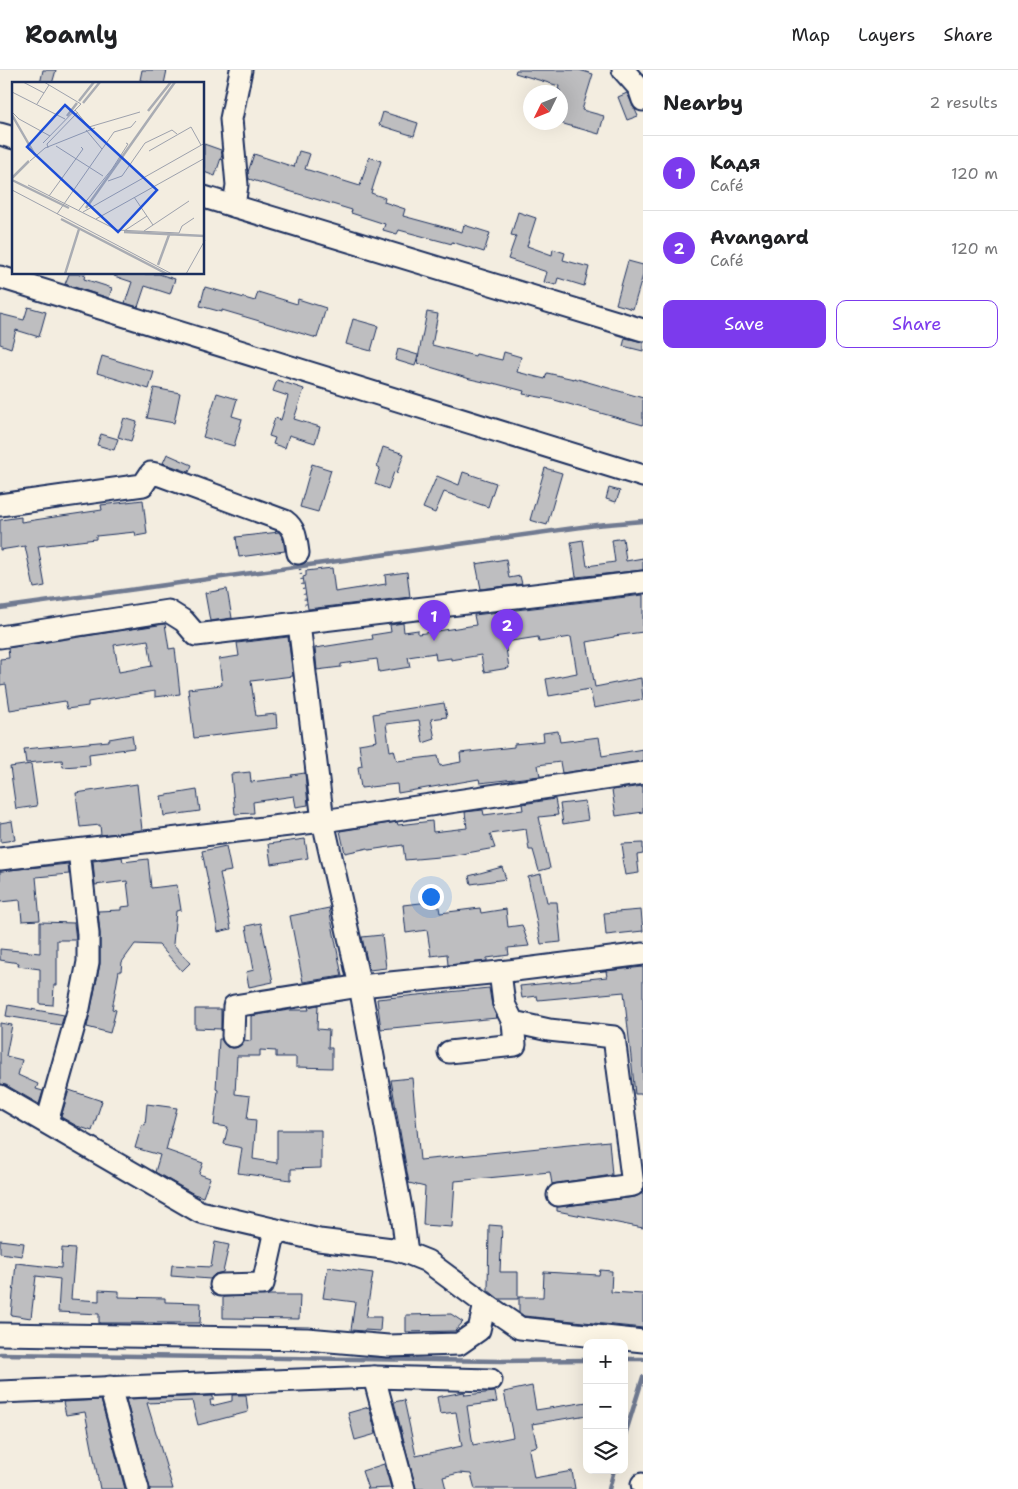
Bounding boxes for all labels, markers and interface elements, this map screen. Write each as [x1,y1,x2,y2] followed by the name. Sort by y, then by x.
[25,19,118,51] text: Roamly
[792,23,830,47] text: Map
[858,23,915,47] text: Layers
[943,23,993,47] text: Share
[12,82,205,275] inset map
[523,85,568,130] north arrow
[663,89,743,117] text: Nearby
[929,92,998,113] text: 2 results
[710,150,760,175] text: Кадя
[675,163,683,184] text: 1
[951,163,998,184] text: 120 m
[710,175,744,196] text: Café
[710,225,809,250] text: Avangard
[673,238,685,259] text: 2
[951,238,998,259] text: 120 m
[710,250,744,271] text: Café
[663,300,826,348] button: Save
[836,300,998,348] button: Share
[418,600,450,641] pin: 1
[491,609,523,650] pin: 2
[418,884,444,910] your location
[583,1339,628,1474] map controls
[583,1339,628,1384] button: +
[583,1384,628,1429] button: −
[583,1429,628,1474] button: layers

